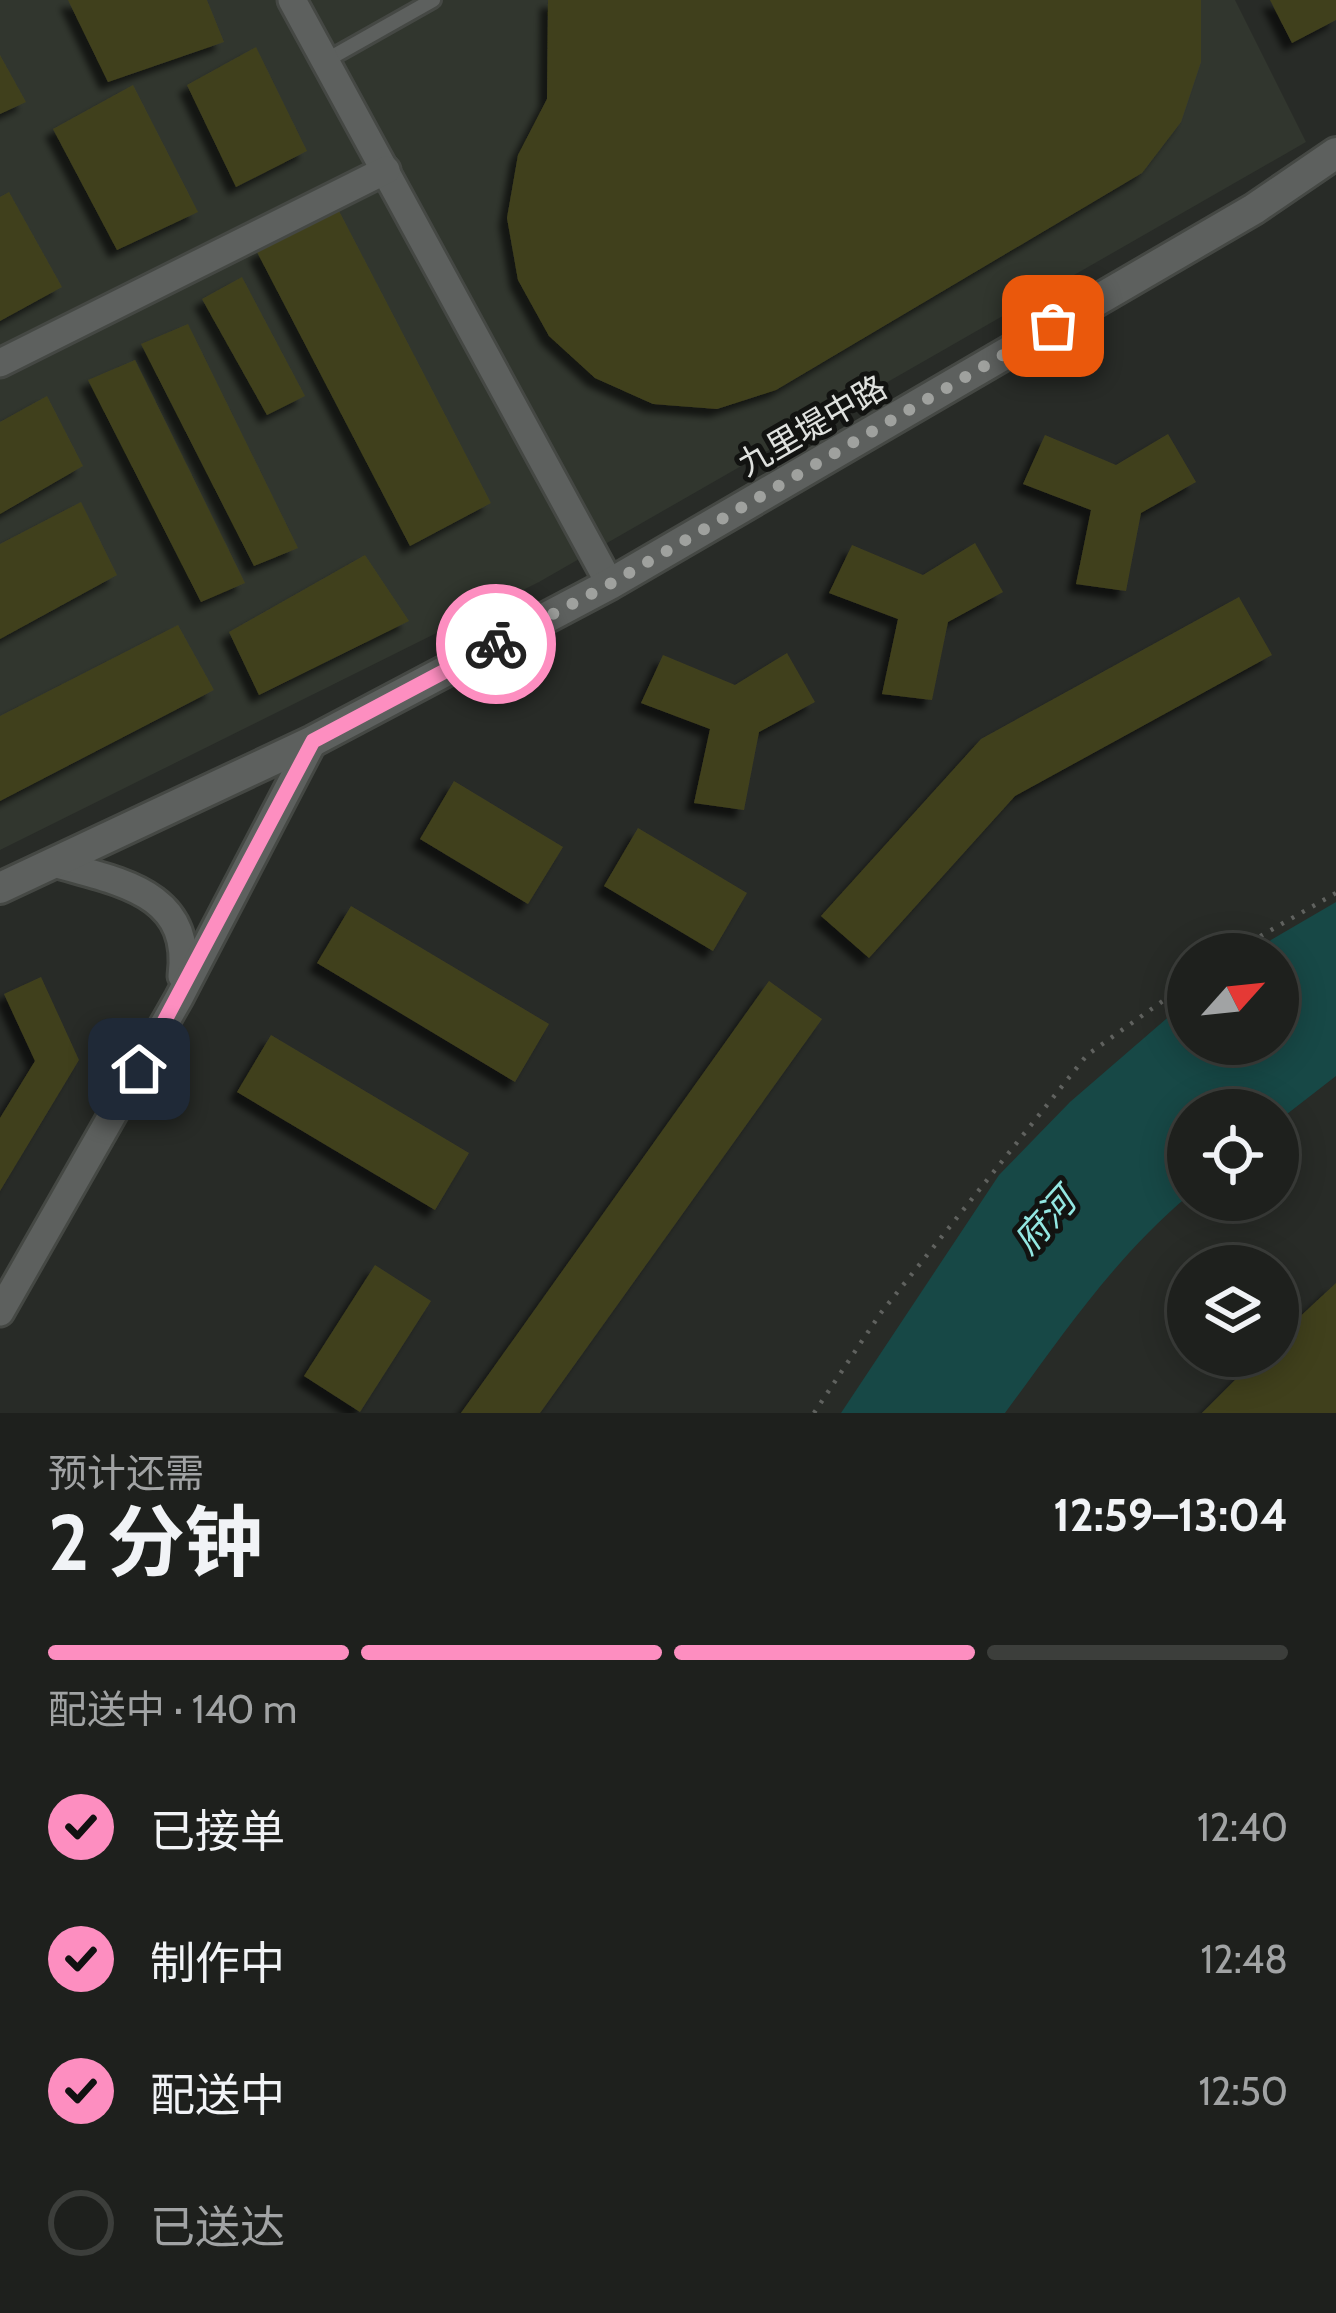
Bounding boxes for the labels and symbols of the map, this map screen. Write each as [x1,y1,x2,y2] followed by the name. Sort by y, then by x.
[1002,275,1104,377] pin
[731,366,893,484] street label: 九里堤中路
[436,584,556,704] courier
[1167,933,1299,1065] north arrow
[88,1018,190,1120] pin
[1004,1175,1088,1262] water label: 府河

